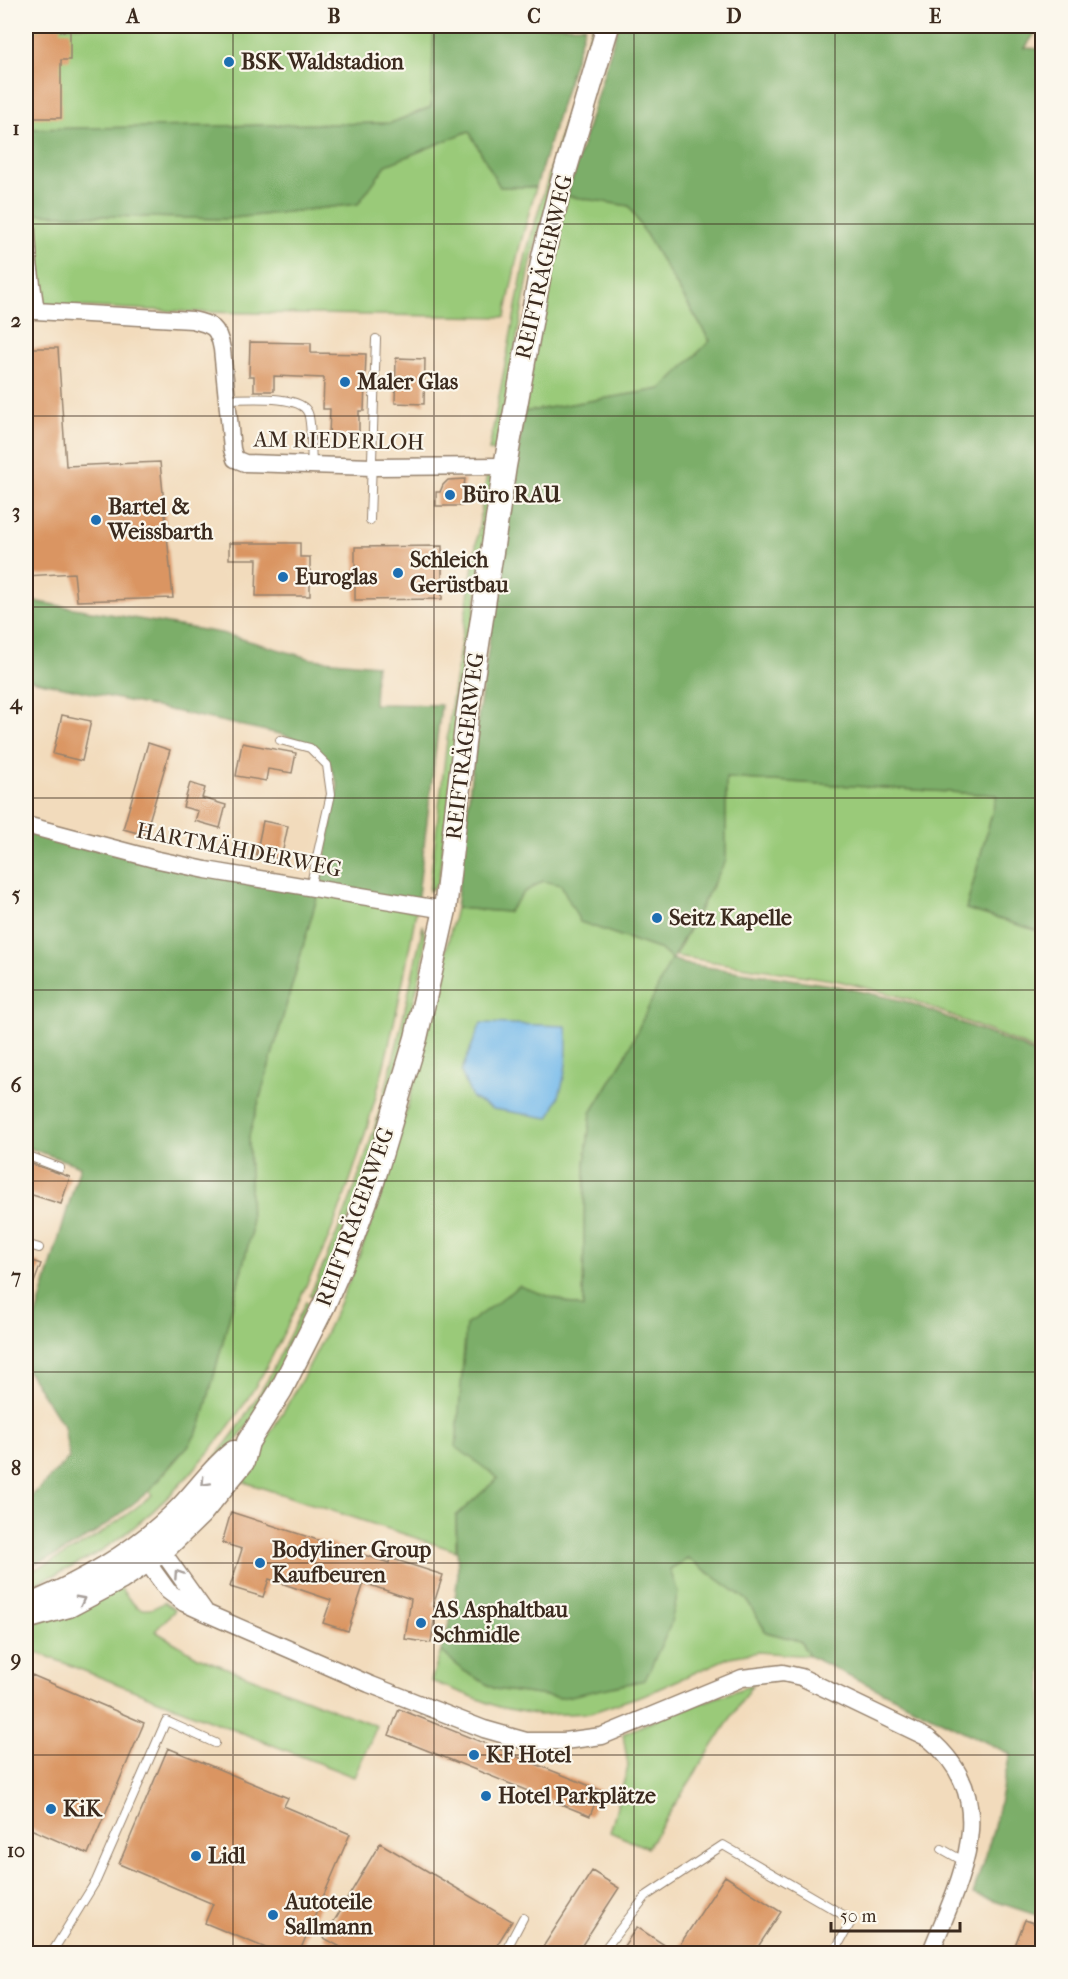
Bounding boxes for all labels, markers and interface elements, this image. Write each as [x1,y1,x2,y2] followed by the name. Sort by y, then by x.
[125,5,141,28] text: A
[327,5,341,28] text: B
[527,5,541,28] text: C
[726,5,742,28] text: D
[929,5,941,28] text: E
[241,49,404,75] place label: BSK Waldstadion
[222,55,236,69] marker: BSK Waldstadion
[12,117,20,140] text: 1
[509,172,578,362] street label: REIFTRÄGERWEG
[11,309,21,332] text: 2
[356,369,458,395] place label: Maler Glas
[338,375,352,389] marker: Maler Glas
[252,426,425,455] street label: AM RIEDERLOH
[462,482,562,508] place label: Büro RAU
[443,488,457,502] marker: Büro RAU
[107,494,214,545] place label: Bartel & Weissbarth
[12,500,20,523] text: 3
[89,513,103,527] marker: Bartel & Weissbarth
[410,547,509,598] place label: Schleich Gerüstbau
[295,564,377,590] place label: Euroglas
[391,566,405,580] marker: Schleich Gerüstbau
[276,570,290,584] marker: Euroglas
[440,651,489,841] street label: REIFTRÄGERWEG
[9,691,23,715] text: 4
[134,816,344,883] street label: HARTMÄHDERWEG
[12,883,21,906] text: 5
[669,905,792,931] place label: Seitz Kapelle
[650,911,664,925] marker: Seitz Kapelle
[11,1074,23,1097] text: 6
[310,1124,399,1310] street label: REIFTRÄGERWEG
[10,1265,21,1288] text: 7
[11,1457,21,1480] text: 8
[202,1475,213,1486] one-way arrow
[272,1537,431,1588] place label: Bodyliner Group Kaufbeuren
[253,1556,267,1570] marker: Bodyliner Group Kaufbeuren
[174,1570,185,1581] one-way arrow
[74,1596,85,1607] one-way arrow
[431,1597,568,1648] place label: AS Asphaltbau Schmidle
[414,1616,428,1630] marker: AS Asphaltbau Schmidle
[10,1648,21,1671] text: 9
[486,1742,572,1768] place label: KF Hotel
[467,1748,481,1762] marker: KF Hotel
[498,1783,656,1809] place label: Hotel Parkplätze
[479,1789,493,1803] marker: Hotel Parkplätze
[63,1796,103,1822] place label: KiK
[44,1802,58,1816] marker: KiK
[7,1839,25,1862] text: 10
[208,1843,247,1869] place label: Lidl
[189,1849,203,1863] marker: Lidl
[283,1889,373,1940] place label: Autoteile Sallmann
[831,1895,960,1933] scale bar
[840,1906,877,1927] text: 50 m
[266,1908,280,1922] marker: Autoteile Sallmann

